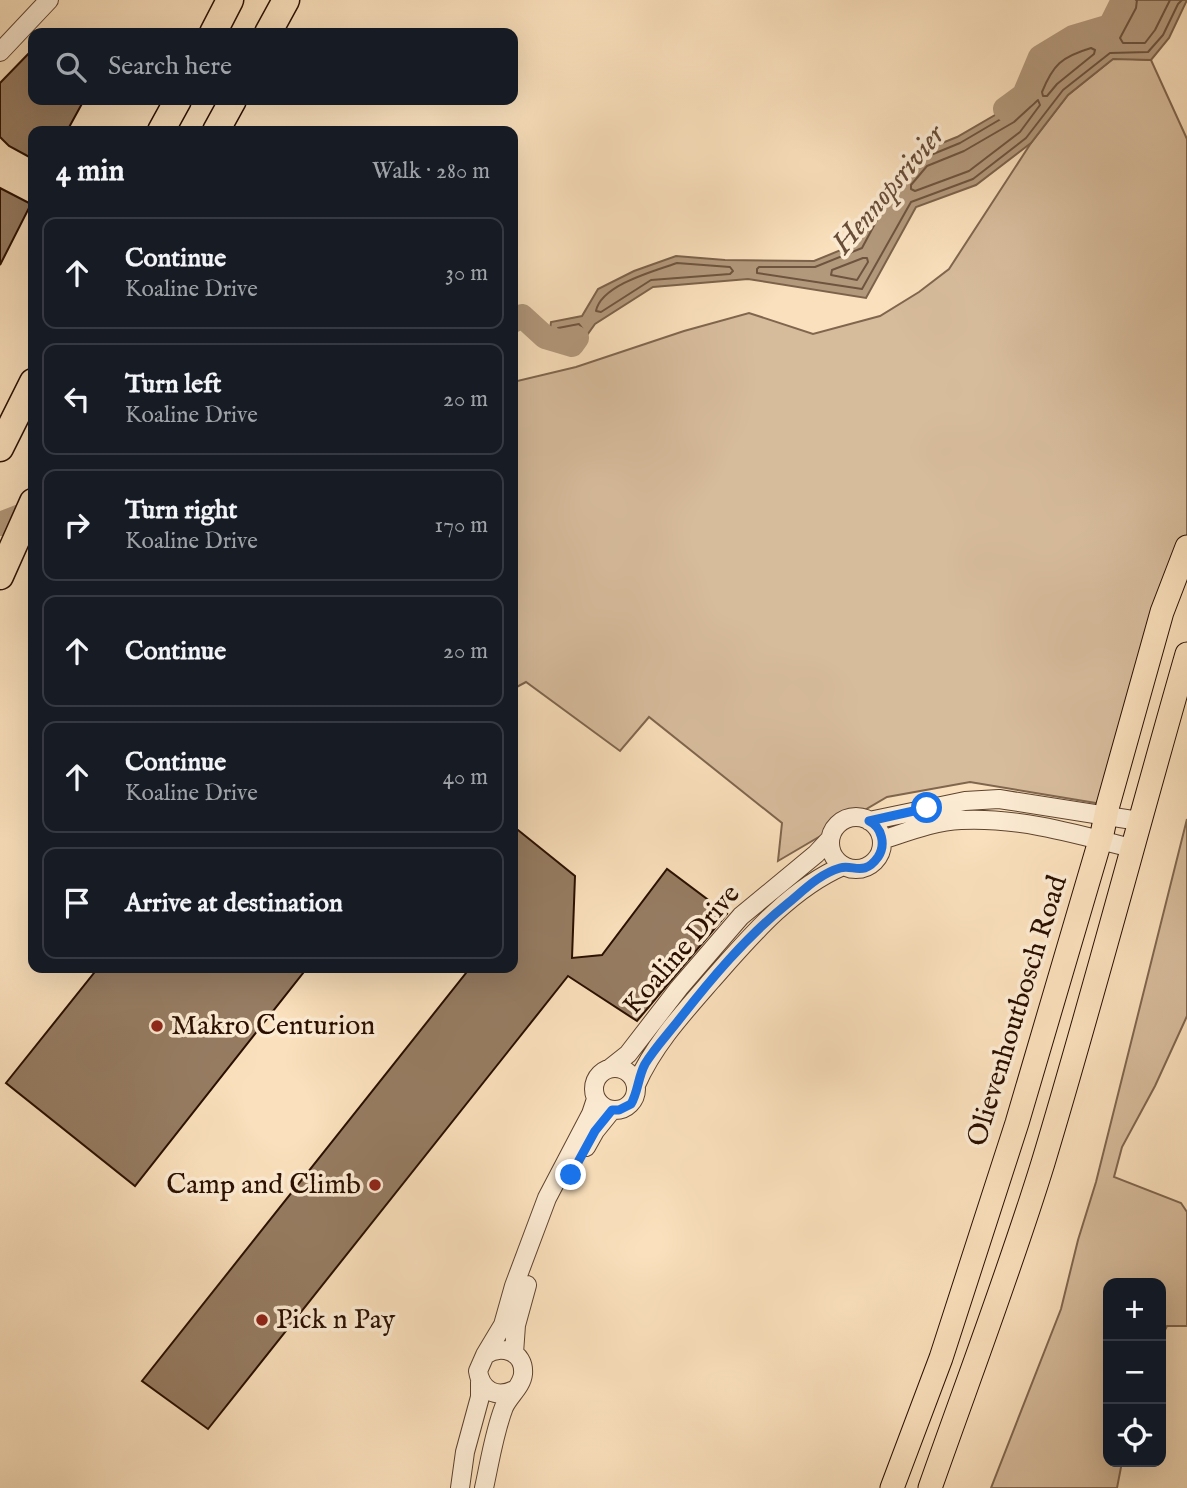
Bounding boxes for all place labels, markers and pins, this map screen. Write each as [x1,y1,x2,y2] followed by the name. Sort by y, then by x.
[171,1009,375,1044] place label: Makro Centurion
[149,1018,165,1034] marker: Makro Centurion
[166,1168,361,1203] place label: Camp and Climb
[367,1177,383,1193] marker: Camp and Climb
[276,1303,396,1338] place label: Pick n Pay
[254,1312,270,1328] marker: Pick n Pay

